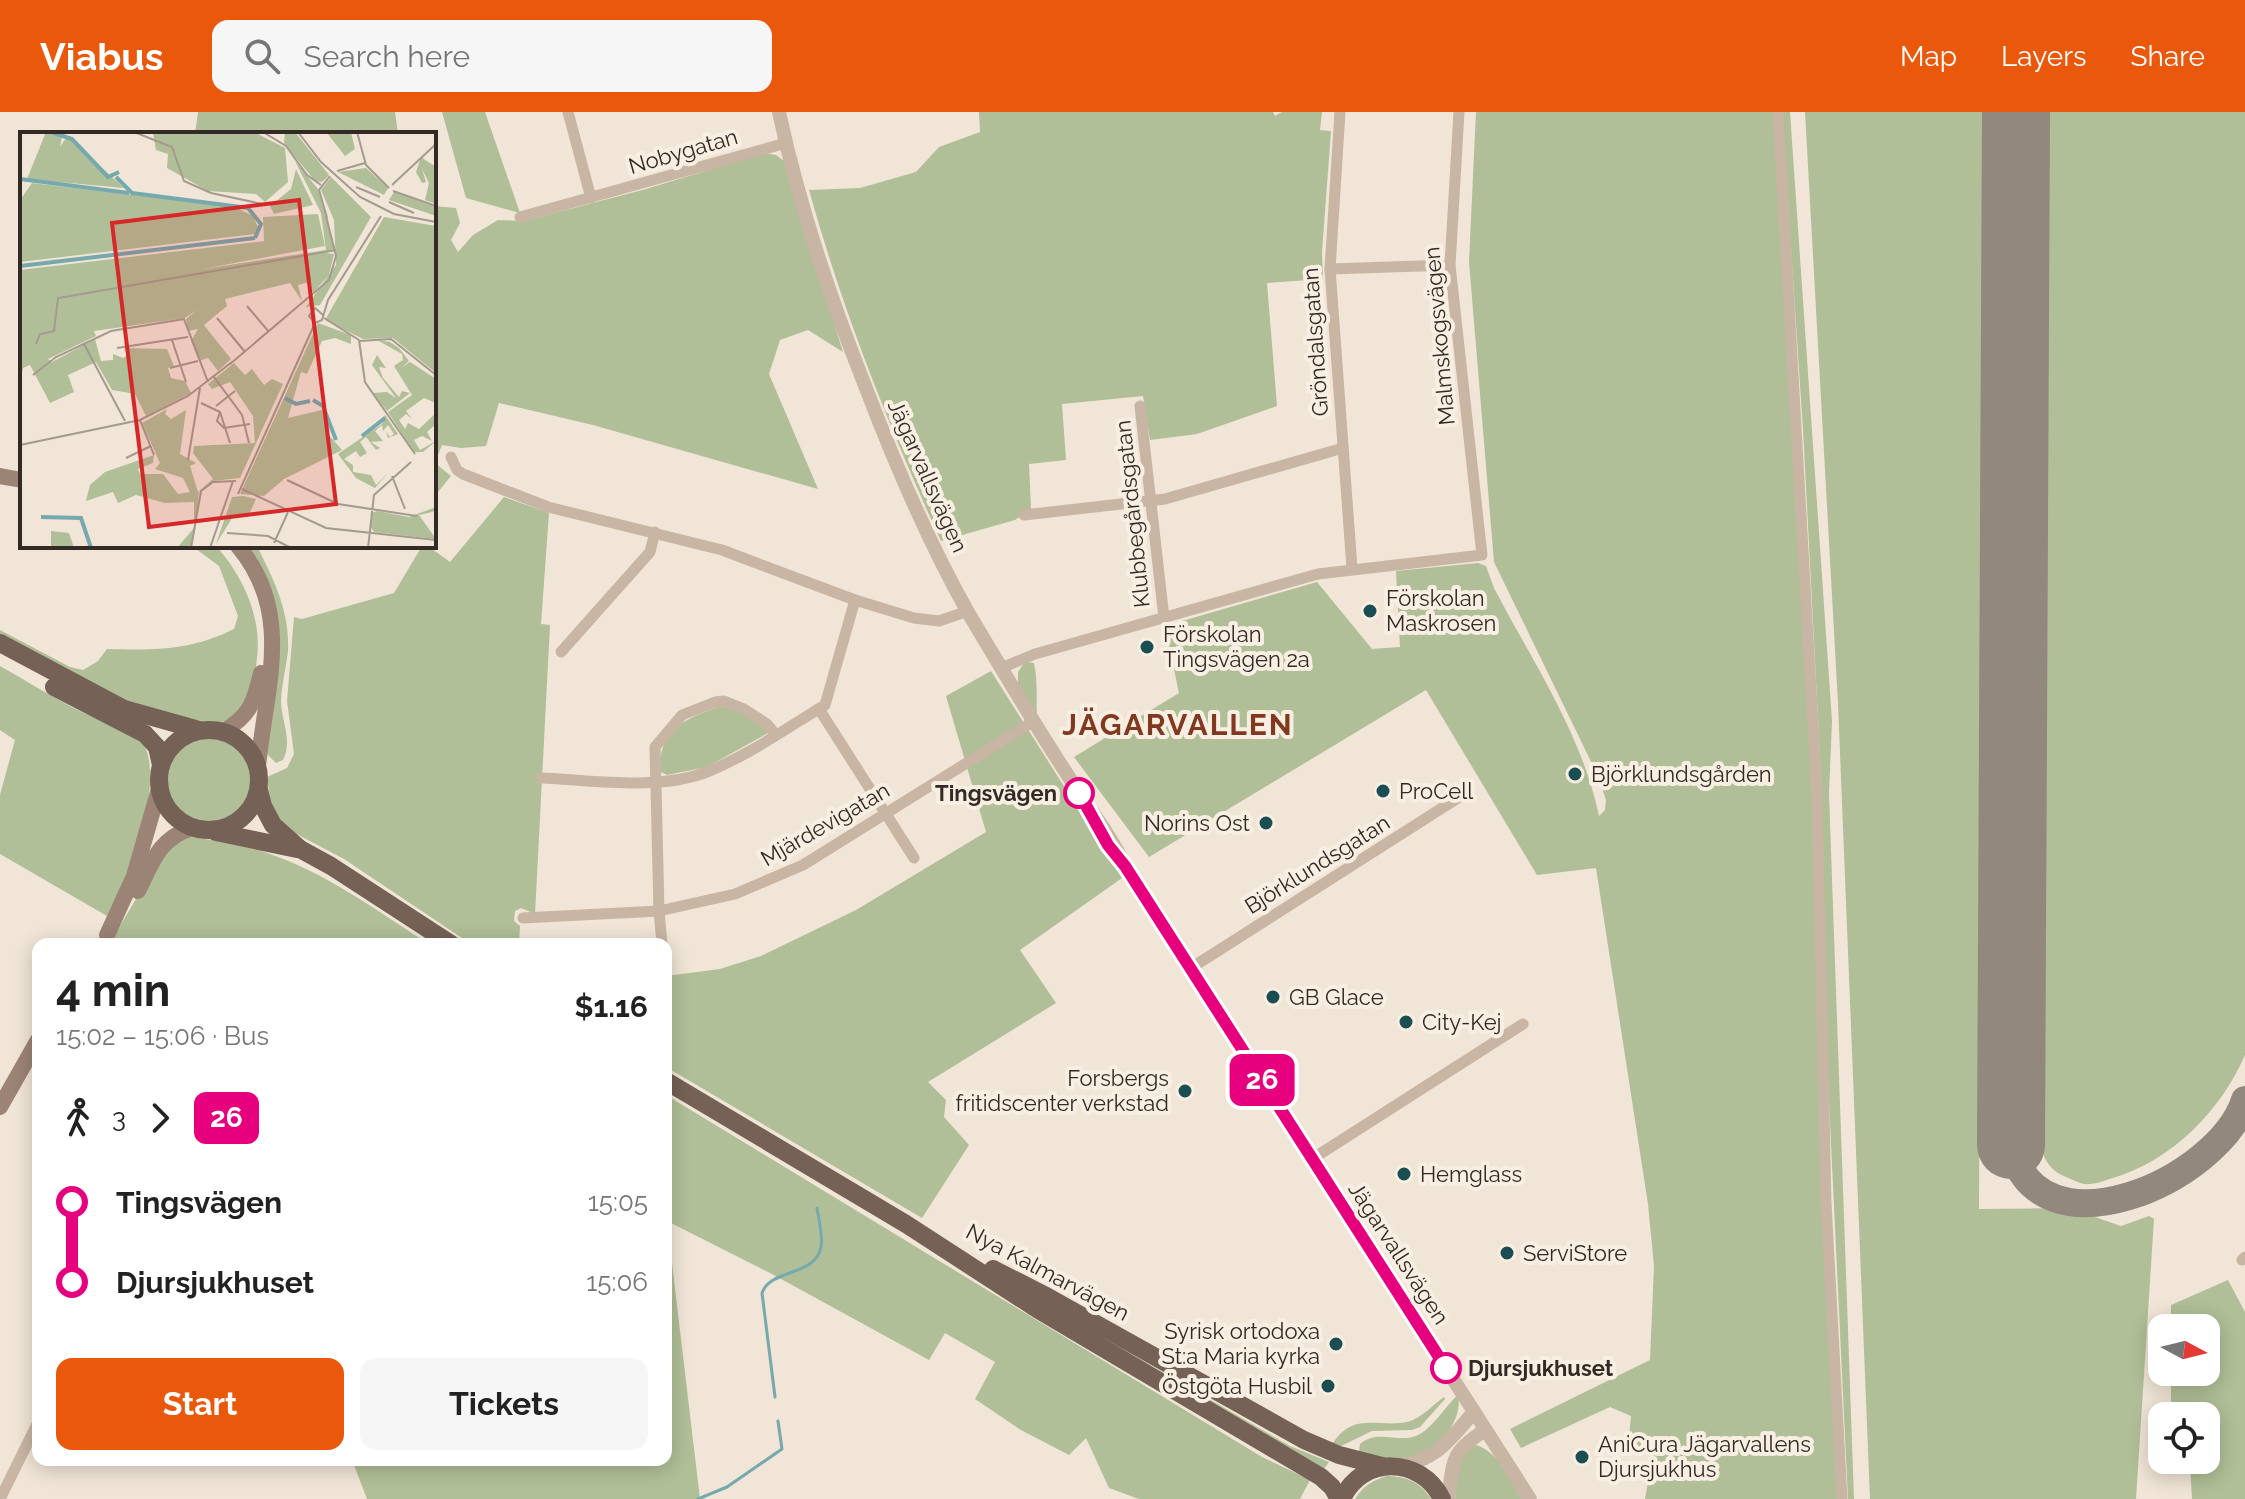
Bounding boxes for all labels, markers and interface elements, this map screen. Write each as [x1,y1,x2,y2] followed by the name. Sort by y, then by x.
[212,20,772,92] search box
[40,34,164,79] text: Viabus
[240,34,284,78] icon: search
[304,39,470,74] text: Search here
[1900,40,1957,73] text: Map
[2001,40,2087,73] text: Layers
[2131,40,2205,73] text: Share
[625,123,741,179] street label: Nobygatan
[20,132,436,548] inset map
[1418,246,1460,426] street label: Malmskogsvägen
[1297,267,1333,417] street label: Gröndalsgatan
[883,396,973,556] street label: Jägarvallsvägen
[1109,419,1155,609] street label: Klubbegårdsgatan
[1386,585,1496,636] place label: Förskolan Maskrosen
[1361,602,1379,620] marker: Förskolan Maskrosen
[1163,621,1310,672] place label: Förskolan Tingsvägen 2a
[1138,638,1156,656] marker: Förskolan Tingsvägen 2a
[1062,707,1294,742] district label: JÄGARVALLEN
[1591,761,1772,787] place label: Björklundsgården
[1566,765,1584,783] marker: Björklundsgården
[756,777,894,871] street label: Mjärdevigatan
[1064,778,1094,808] marker: Tingsvägen
[1399,778,1473,804] place label: ProCell
[935,780,1057,806] place label: Tingsvägen
[1374,782,1392,800] marker: ProCell
[1240,809,1394,919] street label: Björklundsgatan
[1144,810,1251,836] place label: Norins Ost
[1257,814,1275,832] marker: Norins Ost
[56,965,170,1016] text: 4 min
[1289,984,1384,1010] place label: GB Glace
[1264,988,1282,1006] marker: GB Glace
[574,989,648,1024] text: $1.16
[1422,1009,1502,1035] place label: City-Kej
[1397,1013,1415,1031] marker: City-Kej
[56,1021,269,1051] text: 15:02 – 15:06 · Bus
[1226,1054,1298,1106] line badge: 26
[1246,1063,1278,1096] text: 26
[956,1065,1169,1116] place label: Forsbergs fritidscenter verkstad
[1176,1082,1194,1100] marker: Forsbergs fritidscenter verkstad
[56,1096,100,1140] icon: walk
[138,1096,182,1140] icon: forward
[210,1101,243,1134] text: 26
[112,1103,126,1133] text: 3
[1420,1161,1522,1187] place label: Hemglass
[1395,1165,1413,1183] marker: Hemglass
[1343,1177,1455,1329] street label: Jägarvallsvägen
[116,1185,282,1220] text: Tingsvägen
[588,1187,648,1217] text: 15:05
[962,1218,1134,1326] street label: Nya Kalmarvägen
[1523,1240,1627,1266] place label: ServiStore
[1498,1244,1516,1262] marker: ServiStore
[116,1265,314,1300] text: Djursjukhuset
[586,1267,648,1297] text: 15:06
[2148,1314,2220,1386] north arrow
[2148,1314,2220,1474] map controls
[1162,1318,1320,1369] place label: Syrisk ortodoxa St:a Maria kyrka
[1327,1335,1345,1353] marker: Syrisk ortodoxa St:a Maria kyrka
[1431,1353,1461,1383] marker: Djursjukhuset
[1468,1355,1614,1381] place label: Djursjukhuset
[56,1358,344,1450] button: Start
[360,1358,648,1450] button: Tickets
[1162,1373,1312,1399] place label: Östgöta Husbil
[1319,1377,1337,1395] marker: Östgöta Husbil
[2148,1402,2220,1474] button: locate
[1598,1431,1811,1482] place label: AniCura Jägarvallens Djursjukhus
[1573,1448,1591,1466] marker: AniCura Jägarvallens Djursjukhus

